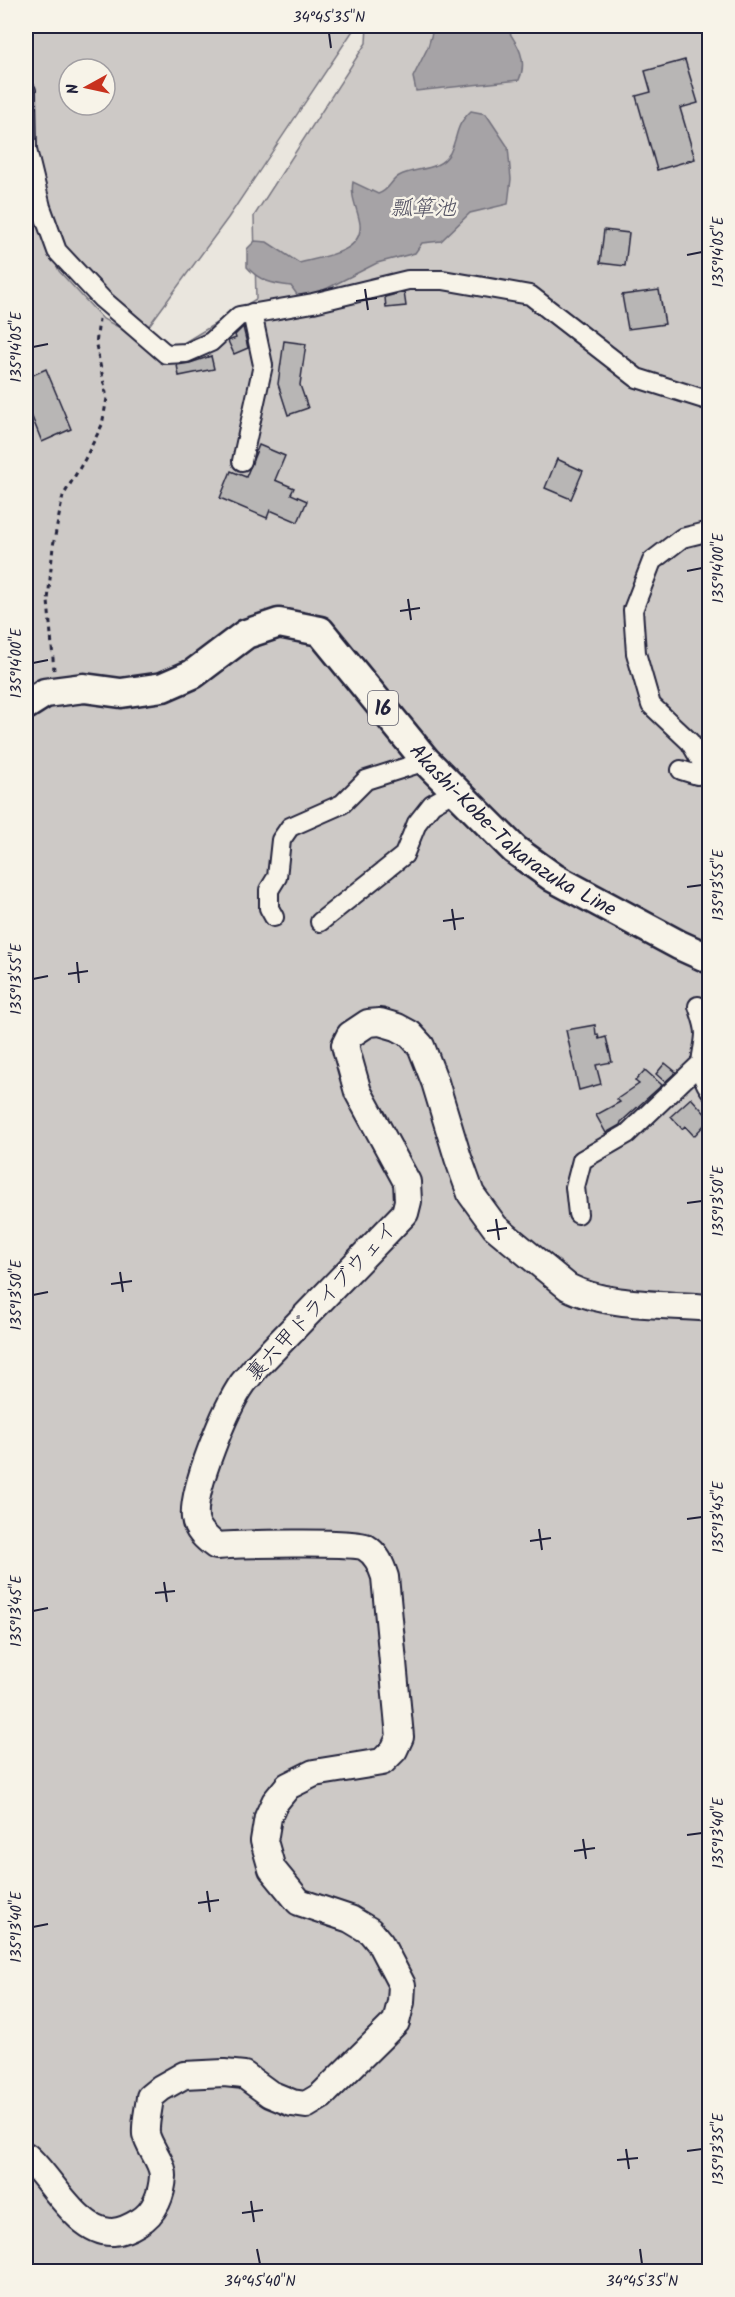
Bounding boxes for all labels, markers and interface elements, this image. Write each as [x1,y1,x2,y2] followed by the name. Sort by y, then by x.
[293,6,365,30] text: 34°45'35"N
[57,57,117,117] north arrow
[61,82,87,96] text: N
[390,192,457,227] water label: 瓢箪池
[707,215,731,287] text: 135°14'05"E
[5,310,29,382] text: 135°14'05"E
[707,532,731,603] text: 135°14'00"E
[5,627,29,698] text: 135°14'00"E
[368,691,398,725] road number: 16
[400,737,622,927] street label: Akashi-Kobe-Takarazuka Line
[707,848,731,921] text: 135°13'55"E
[5,942,29,1015] text: 135°13'55"E
[707,1164,731,1237] text: 135°13'50"E
[239,1214,405,1390] street label: 裏六甲ドライブウェイ
[5,1258,29,1331] text: 135°13'50"E
[707,1480,731,1553] text: 135°13'45"E
[5,1574,29,1647] text: 135°13'45"E
[707,1796,731,1869] text: 135°13'40"E
[5,1890,29,1963] text: 135°13'40"E
[707,2112,731,2185] text: 135°13'35"E
[224,2270,296,2294] text: 34°45'40"N
[606,2270,678,2294] text: 34°45'35"N

